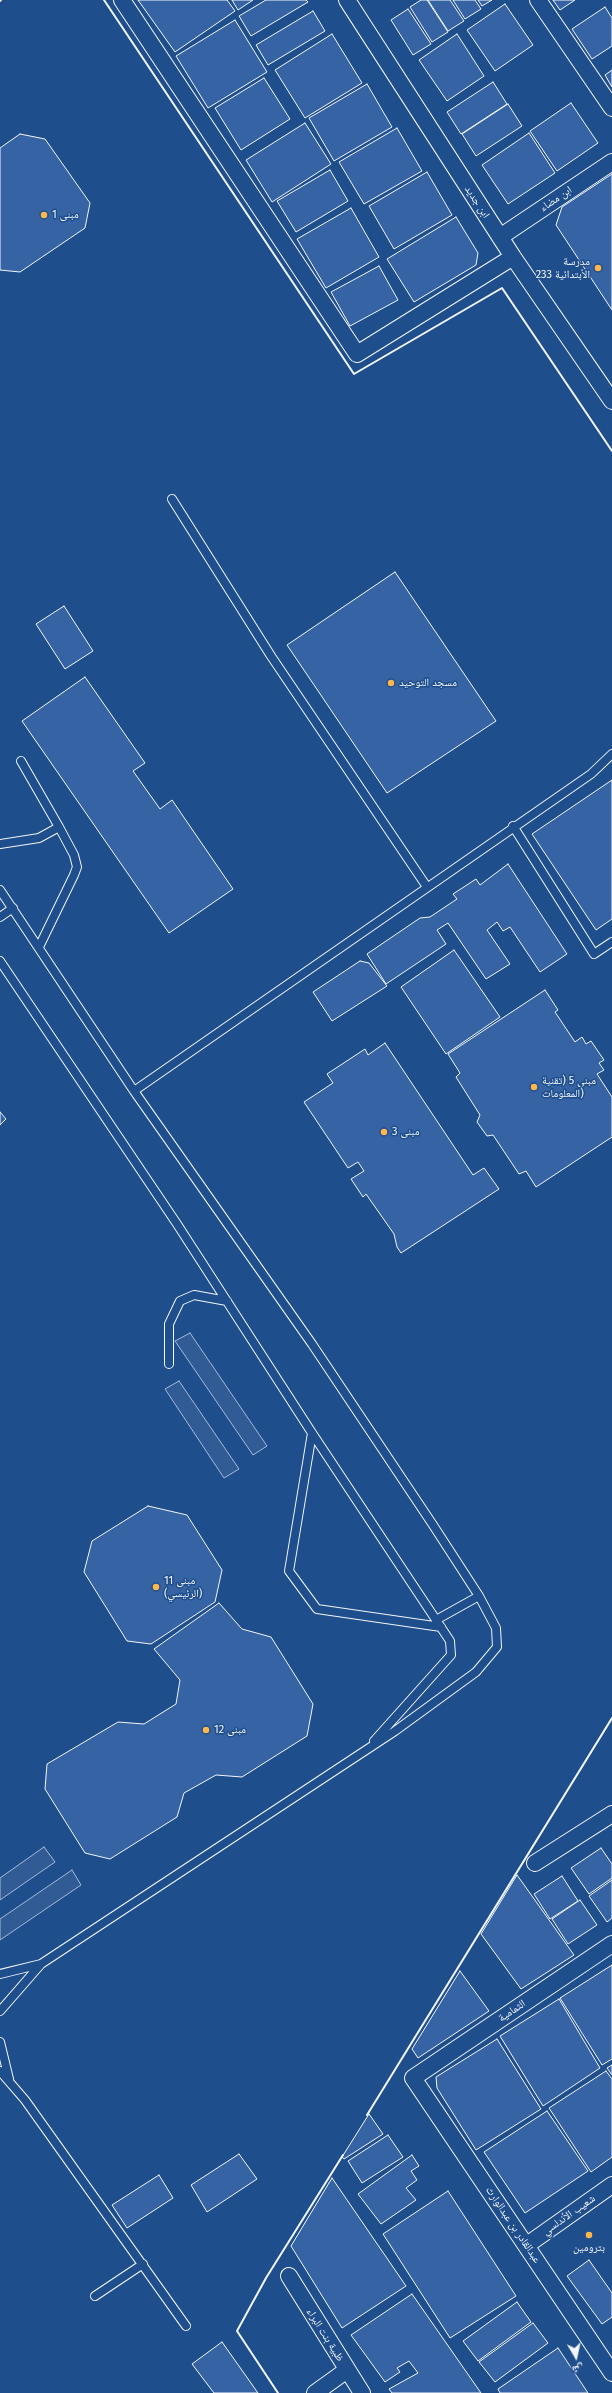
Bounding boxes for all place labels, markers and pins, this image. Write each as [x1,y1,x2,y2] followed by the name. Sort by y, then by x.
[52,208,79,222] place label: مبنى 1
[39,210,49,220] marker: مبنى 1
[536,255,590,281] place label: مدرسة الأبتدائية 233
[593,263,603,273] marker: مدرسة الأبتدائية 233
[399,676,457,690] place label: مسجد التوحيد
[386,678,396,688] marker: مسجد التوحيد
[542,1074,596,1100] place label: مبنى 5 (تقنية المعلومات)
[529,1082,539,1092] marker: مبنى 5 (تقنية المعلومات)
[392,1125,419,1139] place label: مبنى 3
[379,1127,389,1137] marker: مبنى 3
[164,1574,202,1600] place label: مبنى 11 (الرئيسي)
[151,1582,161,1592] marker: مبنى 11 (الرئيسي)
[214,1723,246,1737] place label: مبنى 12
[201,1725,211,1735] marker: مبنى 12
[584,2230,594,2240] marker: بترومين
[573,2241,605,2255] place label: بترومين

